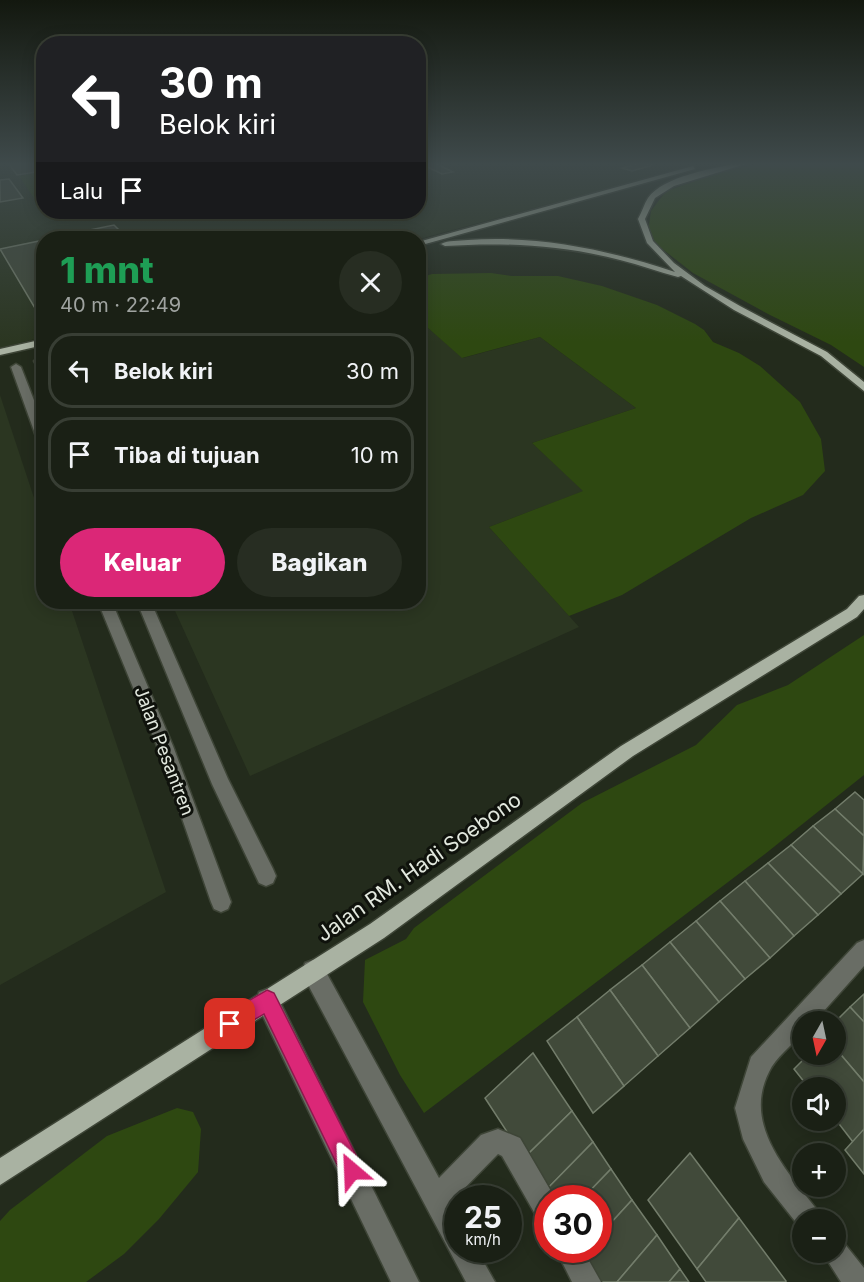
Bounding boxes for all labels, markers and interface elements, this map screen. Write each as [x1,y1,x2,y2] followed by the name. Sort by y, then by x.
[159,57,263,108] text: 30 m
[60,60,138,138] icon: left
[159,108,276,141] text: Belok kiri
[115,174,148,207] icon: arrive
[60,178,103,204] text: Lalu
[60,248,154,292] text: 1 mnt
[339,251,402,314] button: close
[60,293,181,317] text: 40 m · 22:49
[63,354,96,387] icon: left
[114,358,213,384] text: Belok kiri
[346,358,399,384] text: 30 m
[63,438,96,471] icon: arrive
[114,442,260,468] text: Tiba di tujuan
[351,442,399,468] text: 10 m
[60,528,225,597] button: Keluar
[237,528,402,597] button: Bagikan
[130,683,199,818] street label: Jalan Pesantren
[312,787,526,947] street label: Jalan RM. Hadi Soebono
[204,998,255,1049] pin
[213,1007,246,1040] icon: arrive
[792,1011,846,1065] north arrow
[792,1011,846,1263] map controls
[792,1077,846,1131] button: sound
[320,1139,384,1203] position arrow
[792,1143,846,1197] button: +
[534,1185,612,1263] speed limit sign: 30
[464,1199,502,1235] text: 25
[792,1209,846,1263] button: −
[465,1230,501,1249] text: km/h

